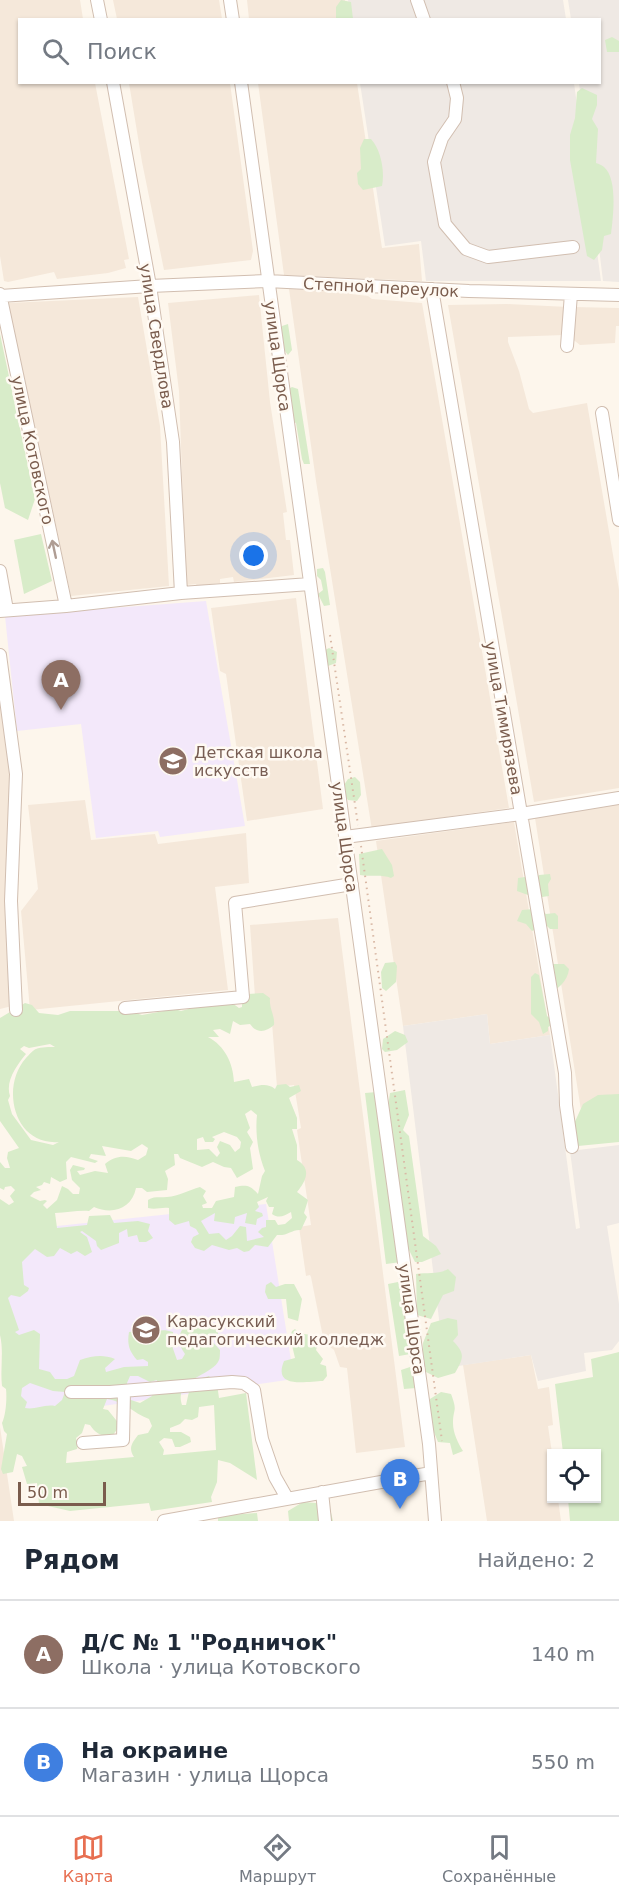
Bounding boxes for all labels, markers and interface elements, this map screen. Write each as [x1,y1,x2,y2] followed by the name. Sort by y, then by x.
[18,18,601,84] search box
[39,35,72,68] icon: search
[87,39,157,64] text: Поиск
[136,262,177,410] street label: улица Свердлова
[303,274,460,301] street label: Степной переулок
[260,299,295,413] street label: улица Щорса
[7,374,58,526] street label: улица Котовского
[48,540,59,559] one-way arrow
[239,541,268,570] your location
[481,640,526,796] street label: улица Тимирязева
[42,660,80,710] pin: A
[194,743,323,780] place label: Детская школа искусств
[157,745,189,777] school or university icon: Детская школа искусств
[327,780,362,894] street label: улица Щорса
[394,1262,429,1376] street label: улица Щорса
[167,1312,384,1349] place label: Карасукский педагогический колледж
[130,1314,162,1346] school or university icon: Карасукский педагогический колледж
[547,1449,601,1503] map controls
[547,1449,601,1503] button: locate
[380,1460,420,1509] pin: B
[18,1479,106,1506] scale bar
[27,1483,68,1502] text: 50 m
[24,1545,120,1575] text: Рядом
[477,1548,595,1572] text: Найдено: 2
[81,1630,337,1655] text: Д/С № 1 "Родничок"
[36,1642,51,1666] text: A
[531,1642,595,1666] text: 140 m
[81,1655,361,1679] text: Школа · улица Котовского
[81,1738,228,1763] text: На окраине
[36,1750,51,1774] text: B
[531,1750,595,1774] text: 550 m
[81,1763,329,1787] text: Магазин · улица Щорса
[63,1831,113,1886] tab: Карта
[239,1831,316,1886] tab: Маршрут
[442,1831,556,1886] tab: Сохранённые

